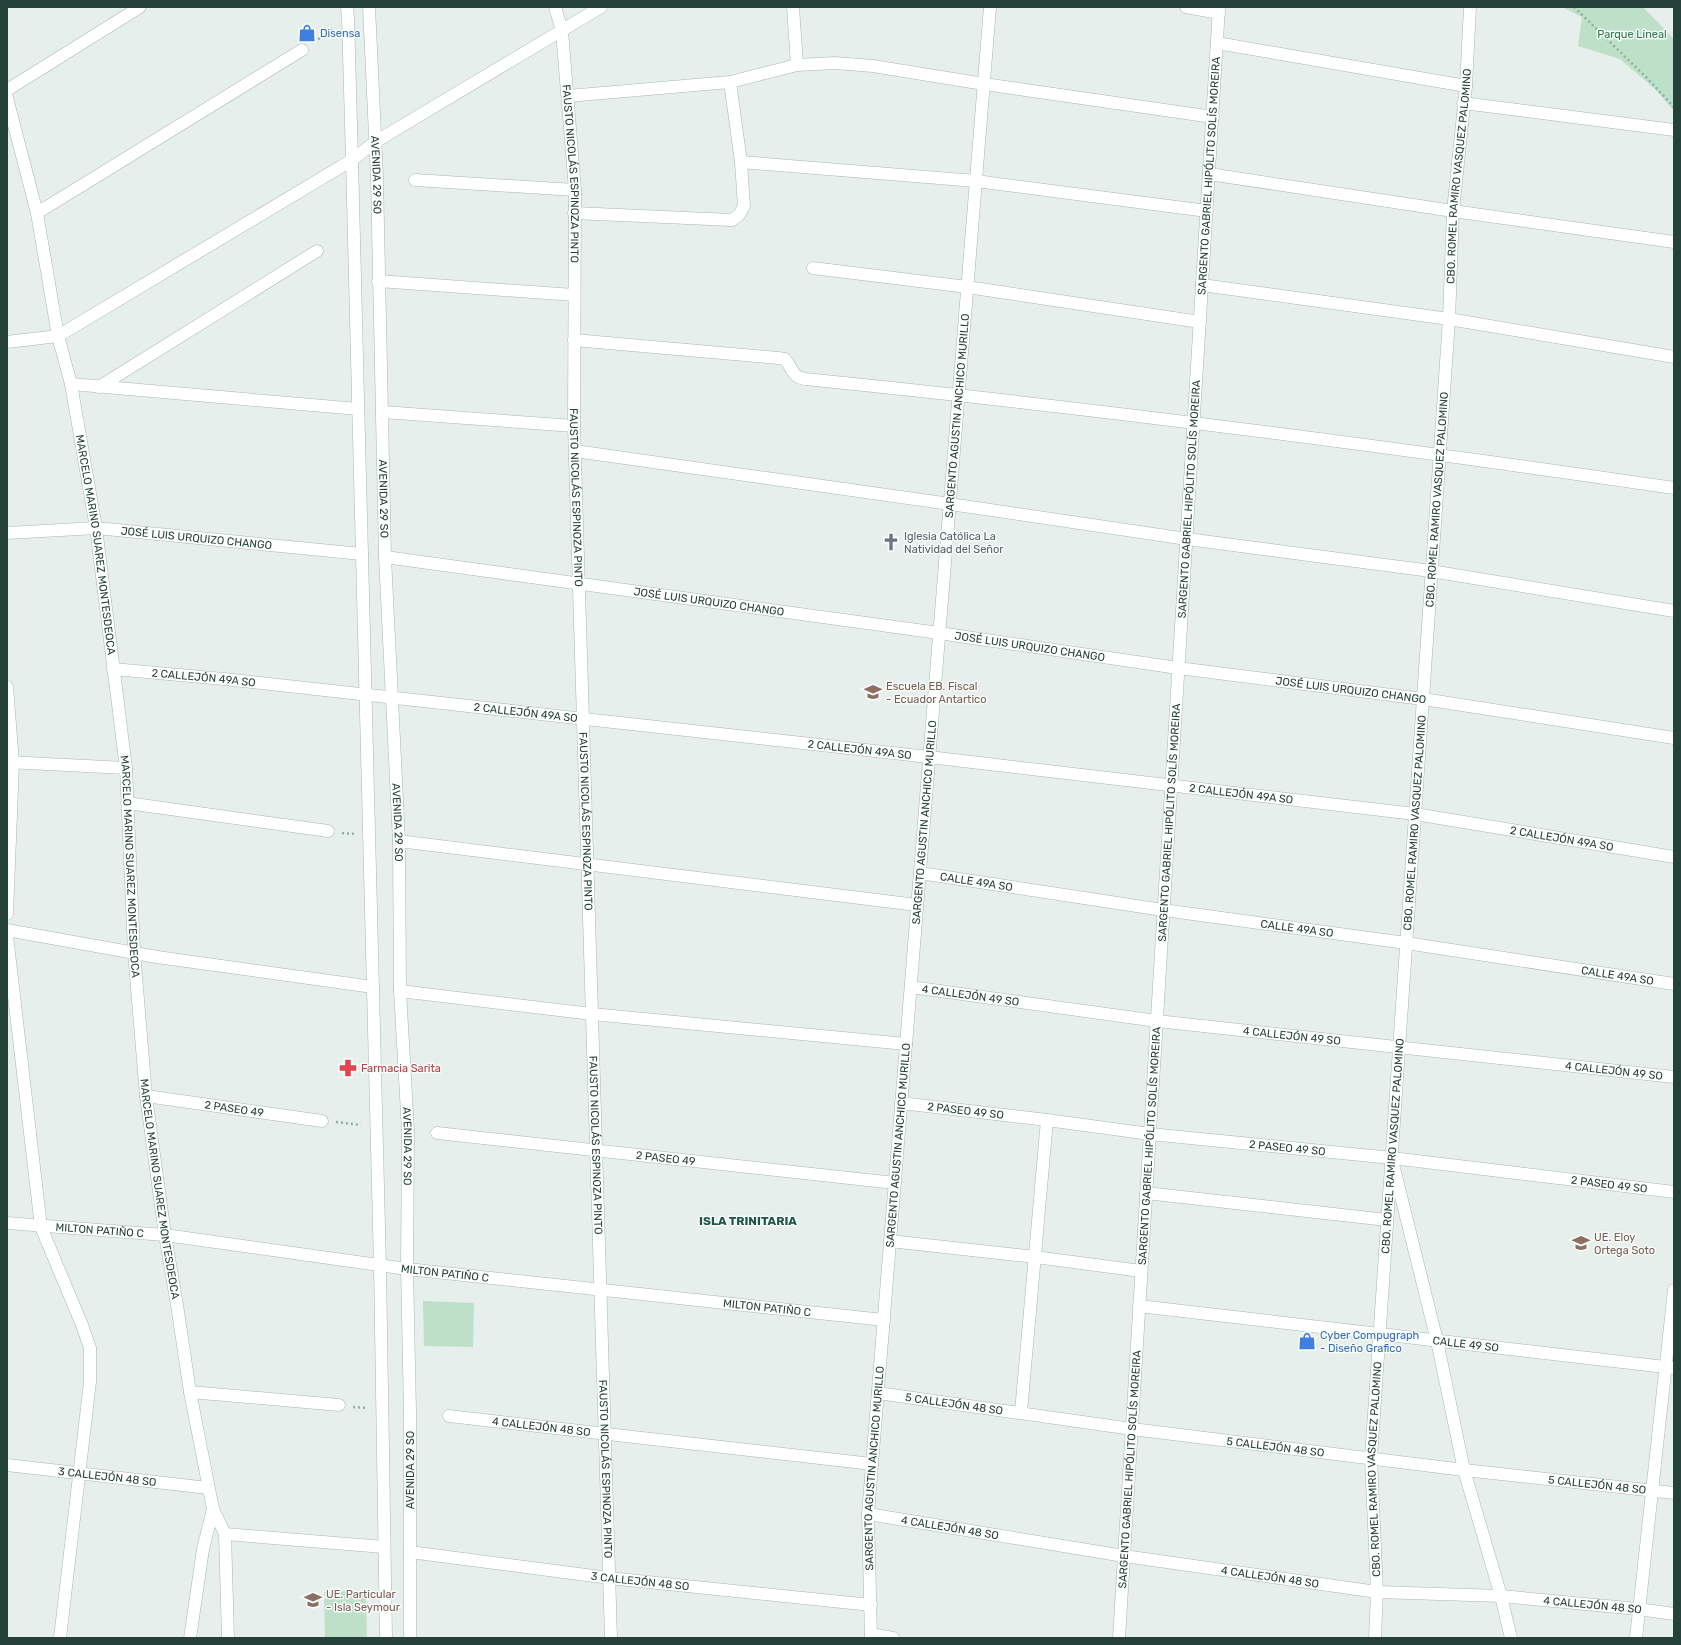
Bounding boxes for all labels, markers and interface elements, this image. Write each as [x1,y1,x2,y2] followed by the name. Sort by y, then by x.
[297,23,317,43] shop icon: Disensa
[320,27,360,40] place label: Disensa
[1597,28,1667,41] park label: Parque Lineal
[1195,56,1222,295] street label: SARGENTO GABRIEL HIPÓLITO SOLÍS MOREIRA
[1444,68,1473,284] street label: CBO. ROMEL RAMIRO VASQUEZ PALOMINO
[560,84,581,263] street label: FAUSTO NICOLÁS ESPINOZA PINTO
[369,135,384,214] street label: AVENIDA 29 SO
[942,313,972,518] street label: SARGENTO AGUSTIN ANCHICO MURILLO
[1175,379,1203,619] street label: SARGENTO GABRIEL HIPÓLITO SOLÍS MOREIRA
[1423,391,1451,608] street label: CBO. ROMEL RAMIRO VASQUEZ PALOMINO
[567,408,585,587] street label: FAUSTO NICOLÁS ESPINOZA PINTO
[73,433,118,656] street label: MARCELO MARINO SUAREZ MONTESDEOCA
[376,459,391,538] street label: AVENIDA 29 SO
[120,524,273,552] street label: JOSÉ LUIS URQUIZO CHANGO
[904,530,1004,556] place label: Iglesia Católica La Natividad del Señor
[881,532,901,552] church icon: Iglesia Católica La Natividad del Señor
[633,585,785,618] street label: JOSÉ LUIS URQUIZO CHANGO
[954,629,1106,664] street label: JOSÉ LUIS URQUIZO CHANGO
[151,666,256,689] street label: 2 CALLEJÓN 49A SO
[1275,674,1427,706] street label: JOSÉ LUIS URQUIZO CHANGO
[886,680,986,706] place label: Escuela EB. Fiscal - Ecuador Antartico
[863,682,883,702] school or university icon: Escuela EB. Fiscal - Ecuador Antartico
[473,700,578,725] street label: 2 CALLEJÓN 49A SO
[1155,702,1183,942] street label: SARGENTO GABRIEL HIPÓLITO SOLÍS MOREIRA
[1401,715,1428,931] street label: CBO. ROMEL RAMIRO VASQUEZ PALOMINO
[909,720,939,925] street label: SARGENTO AGUSTIN ANCHICO MURILLO
[577,732,595,911] street label: FAUSTO NICOLÁS ESPINOZA PINTO
[807,737,912,762] street label: 2 CALLEJÓN 49A SO
[118,755,143,979] street label: MARCELO MARINO SUAREZ MONTESDEOCA
[1188,781,1294,806] street label: 2 CALLEJÓN 49A SO
[390,783,406,862] street label: AVENIDA 29 SO
[1509,823,1615,853] street label: 2 CALLEJÓN 49A SO
[939,870,1014,894] street label: CALLE 49A SO
[1260,917,1334,940] street label: CALLE 49A SO
[1580,963,1655,987] street label: CALLE 49A SO
[921,982,1020,1008] street label: 4 CALLEJÓN 49 SO
[1242,1024,1341,1047] street label: 4 CALLEJÓN 49 SO
[1135,1026,1163,1266] street label: SARGENTO GABRIEL HIPÓLITO SOLÍS MOREIRA
[1379,1038,1406,1254] street label: CBO. ROMEL RAMIRO VASQUEZ PALOMINO
[883,1043,913,1248] street label: SARGENTO AGUSTIN ANCHICO MURILLO
[587,1056,605,1235] street label: FAUSTO NICOLÁS ESPINOZA PINTO
[338,1058,358,1078] pharmacy icon: Farmacia Sarita
[1564,1059,1664,1082] street label: 4 CALLEJÓN 49 SO
[361,1062,441,1075] place label: Farmacia Sarita
[138,1078,182,1301] street label: MARCELO MARINO SUAREZ MONTESDEOCA
[204,1098,265,1119] street label: 2 PASEO 49
[927,1100,1005,1121] street label: 2 PASEO 49 SO
[400,1106,415,1186] street label: AVENIDA 29 SO
[1248,1137,1326,1158] street label: 2 PASEO 49 SO
[635,1148,696,1168] street label: 2 PASEO 49
[1570,1173,1648,1195] street label: 2 PASEO 49 SO
[699,1214,797,1228] district label: ISLA TRINITARIA
[55,1220,144,1240] street label: MILTON PATIÑO C
[1594,1231,1655,1257] place label: UE. Eloy Ortega Soto
[1571,1233,1591,1253] school or university icon: UE. Eloy Ortega Soto
[400,1262,490,1284] street label: MILTON PATIÑO C
[722,1296,812,1319] street label: MILTON PATIÑO C
[1320,1329,1419,1355] place label: Cyber Compugraph - Diseño Grafico
[1297,1331,1317,1351] shop icon: Cyber Compugraph - Diseño Grafico
[1432,1334,1500,1354] street label: CALLE 49 SO
[1116,1349,1143,1589] street label: SARGENTO GABRIEL HIPÓLITO SOLÍS MOREIRA
[1364,1361,1384,1577] street label: CBO. ROMEL RAMIRO VASQUEZ PALOMINO
[861,1365,886,1571] street label: SARGENTO AGUSTIN ANCHICO MURILLO
[597,1379,615,1559] street label: FAUSTO NICOLÁS ESPINOZA PINTO
[905,1390,1004,1417] street label: 5 CALLEJÓN 48 SO
[492,1414,591,1439] street label: 4 CALLEJÓN 48 SO
[404,1431,417,1509] street label: AVENIDA 29 SO
[1226,1434,1325,1459] street label: 5 CALLEJÓN 48 SO
[58,1464,157,1489] street label: 3 CALLEJÓN 48 SO
[1547,1473,1647,1496] street label: 5 CALLEJÓN 48 SO
[900,1513,1000,1542] street label: 4 CALLEJÓN 48 SO
[1220,1563,1320,1590] street label: 4 CALLEJÓN 48 SO
[590,1569,690,1593] street label: 3 CALLEJÓN 48 SO
[326,1588,401,1614] place label: UE. Particular - Isla Seymour
[303,1590,323,1610] school or university icon: UE. Particular - Isla Seymour
[1543,1594,1643,1616] street label: 4 CALLEJÓN 48 SO

